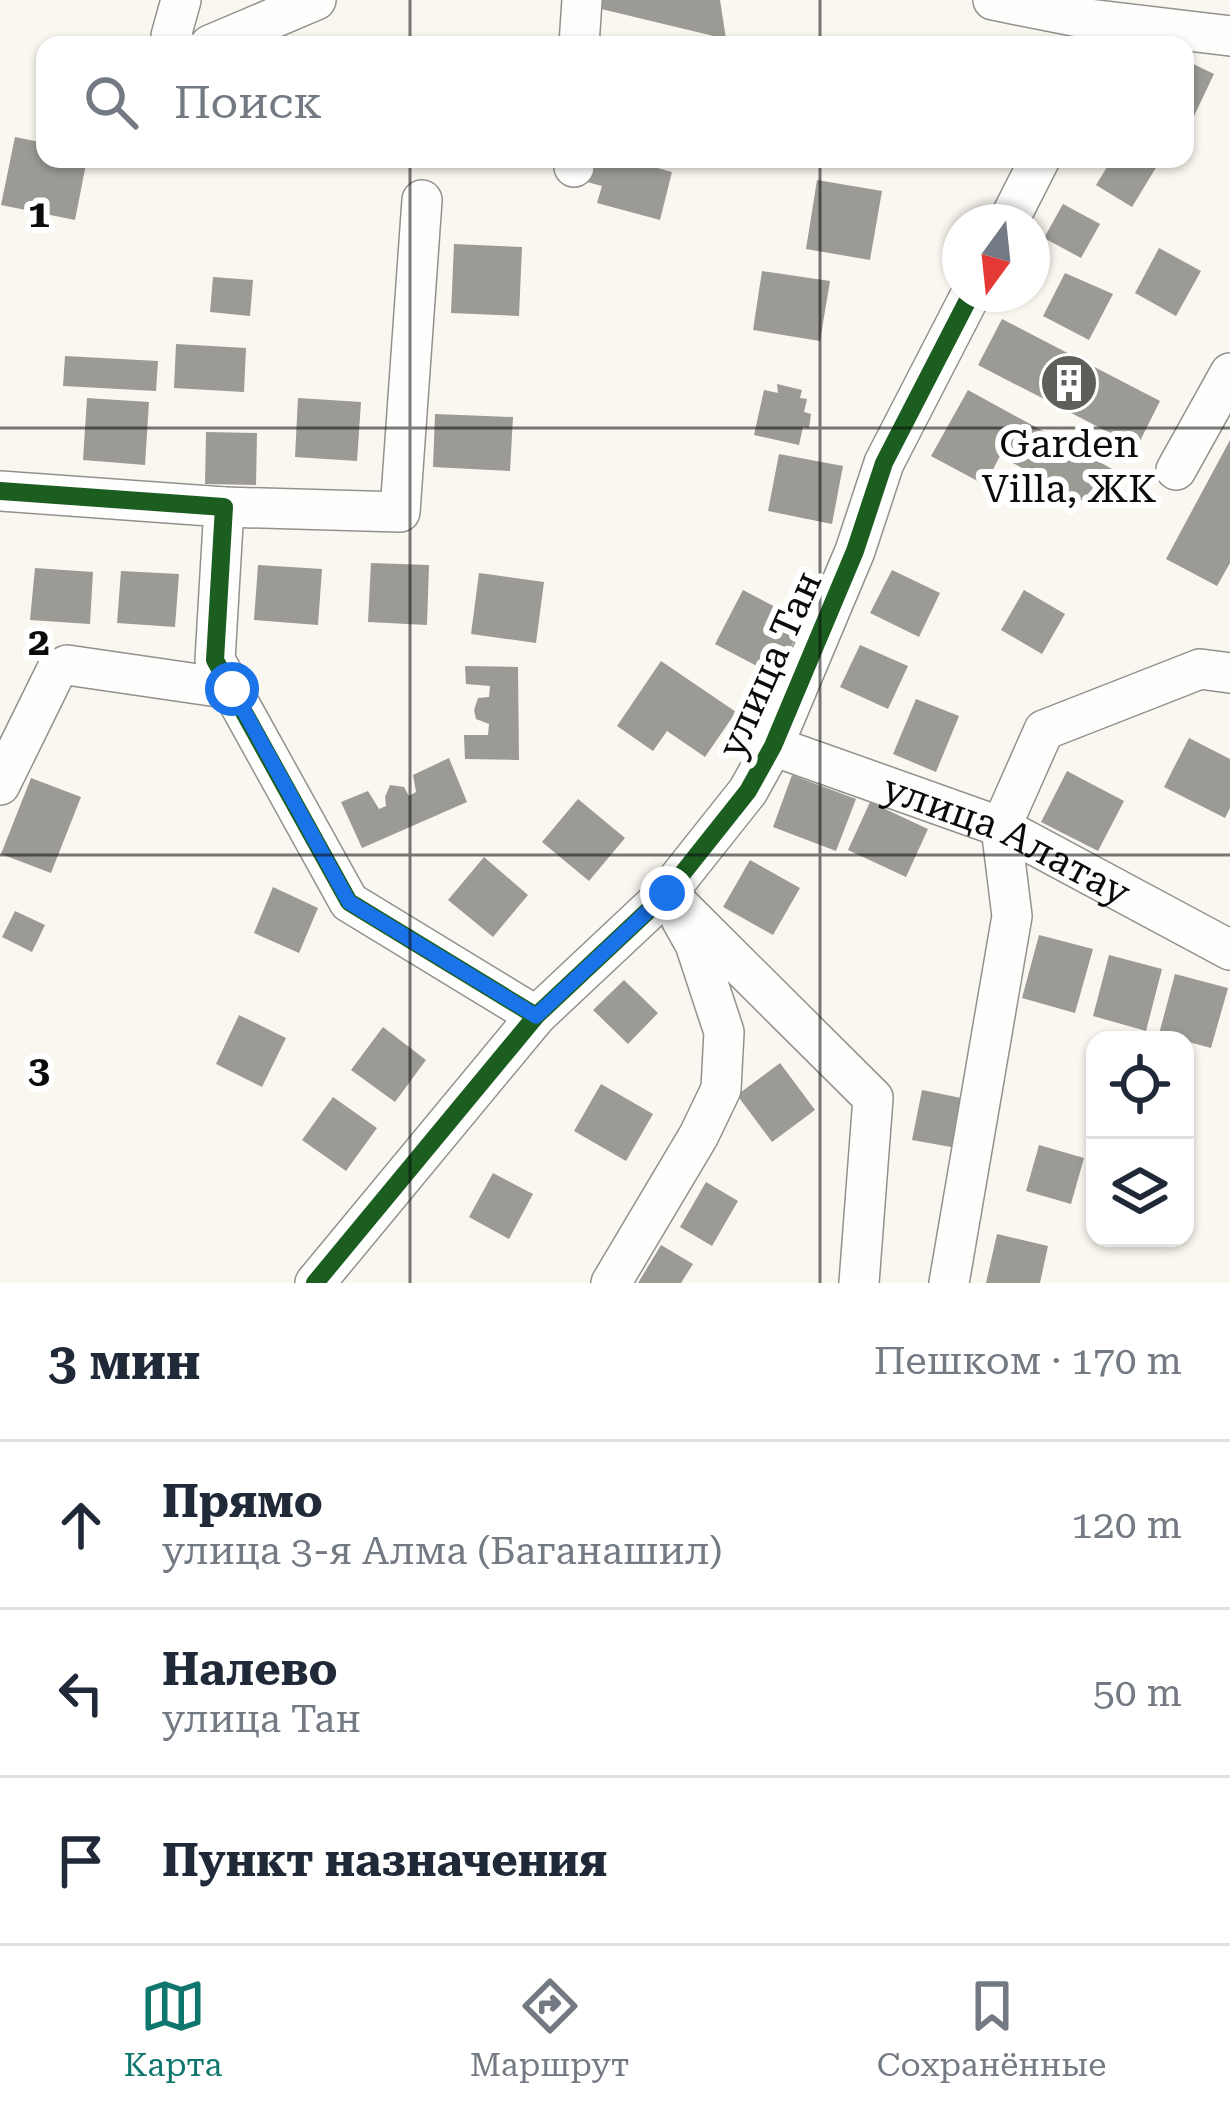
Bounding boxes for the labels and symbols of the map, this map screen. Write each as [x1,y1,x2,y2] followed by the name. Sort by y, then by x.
[28,191,50,237] text: 1
[942,204,1050,312] north arrow
[1038,352,1100,414] building icon: Garden Villa, ЖК
[982,421,1156,512] place label: Garden Villa, ЖК
[708,564,831,765] street label: улица Тан
[28,619,50,665] text: 2
[205,662,259,716] route start
[877,765,1138,916] street label: улица Алатау
[640,866,694,920] route end
[28,1047,50,1093] text: 3

